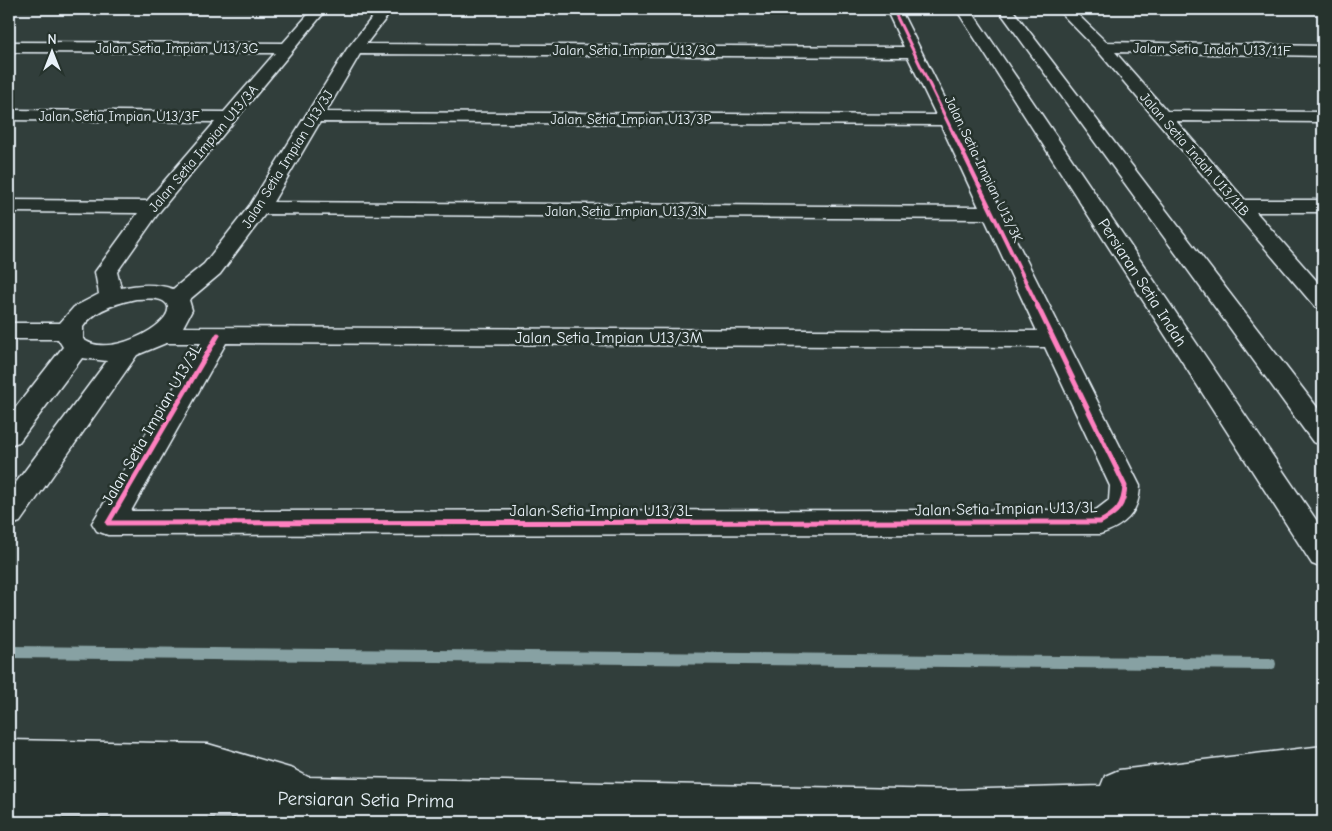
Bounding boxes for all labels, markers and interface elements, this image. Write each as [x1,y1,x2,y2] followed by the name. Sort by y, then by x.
[28,28,78,78] north arrow
[47,31,57,48] text: N
[96,40,259,57] street label: Jalan Setia Impian U13/3G
[1133,40,1291,59] street label: Jalan Setia Indah U13/11F
[553,42,716,59] street label: Jalan Setia Impian U13/3Q
[145,81,262,215] street label: Jalan Setia Impian U13/3A
[238,87,337,231] street label: Jalan Setia Impian U13/3J
[1136,89,1253,220] street label: Jalan Setia Indah U13/11B
[941,93,1027,245] street label: Jalan Setia Impian U13/3K
[38,108,200,125] street label: Jalan Setia Impian U13/3F
[551,111,712,128] street label: Jalan Setia Impian U13/3P
[545,203,707,220] street label: Jalan Setia Impian U13/3N
[1094,215,1190,350] street label: Persiaran Setia Indah
[515,329,703,347] street label: Jalan Setia Impian U13/3M
[98,341,205,508] street label: Jalan Setia Impian U13/3L
[914,498,1098,520] street label: Jalan Setia Impian U13/3L
[510,502,692,520] street label: Jalan Setia Impian U13/3L
[277,787,455,813] street label: Persiaran Setia Prima

